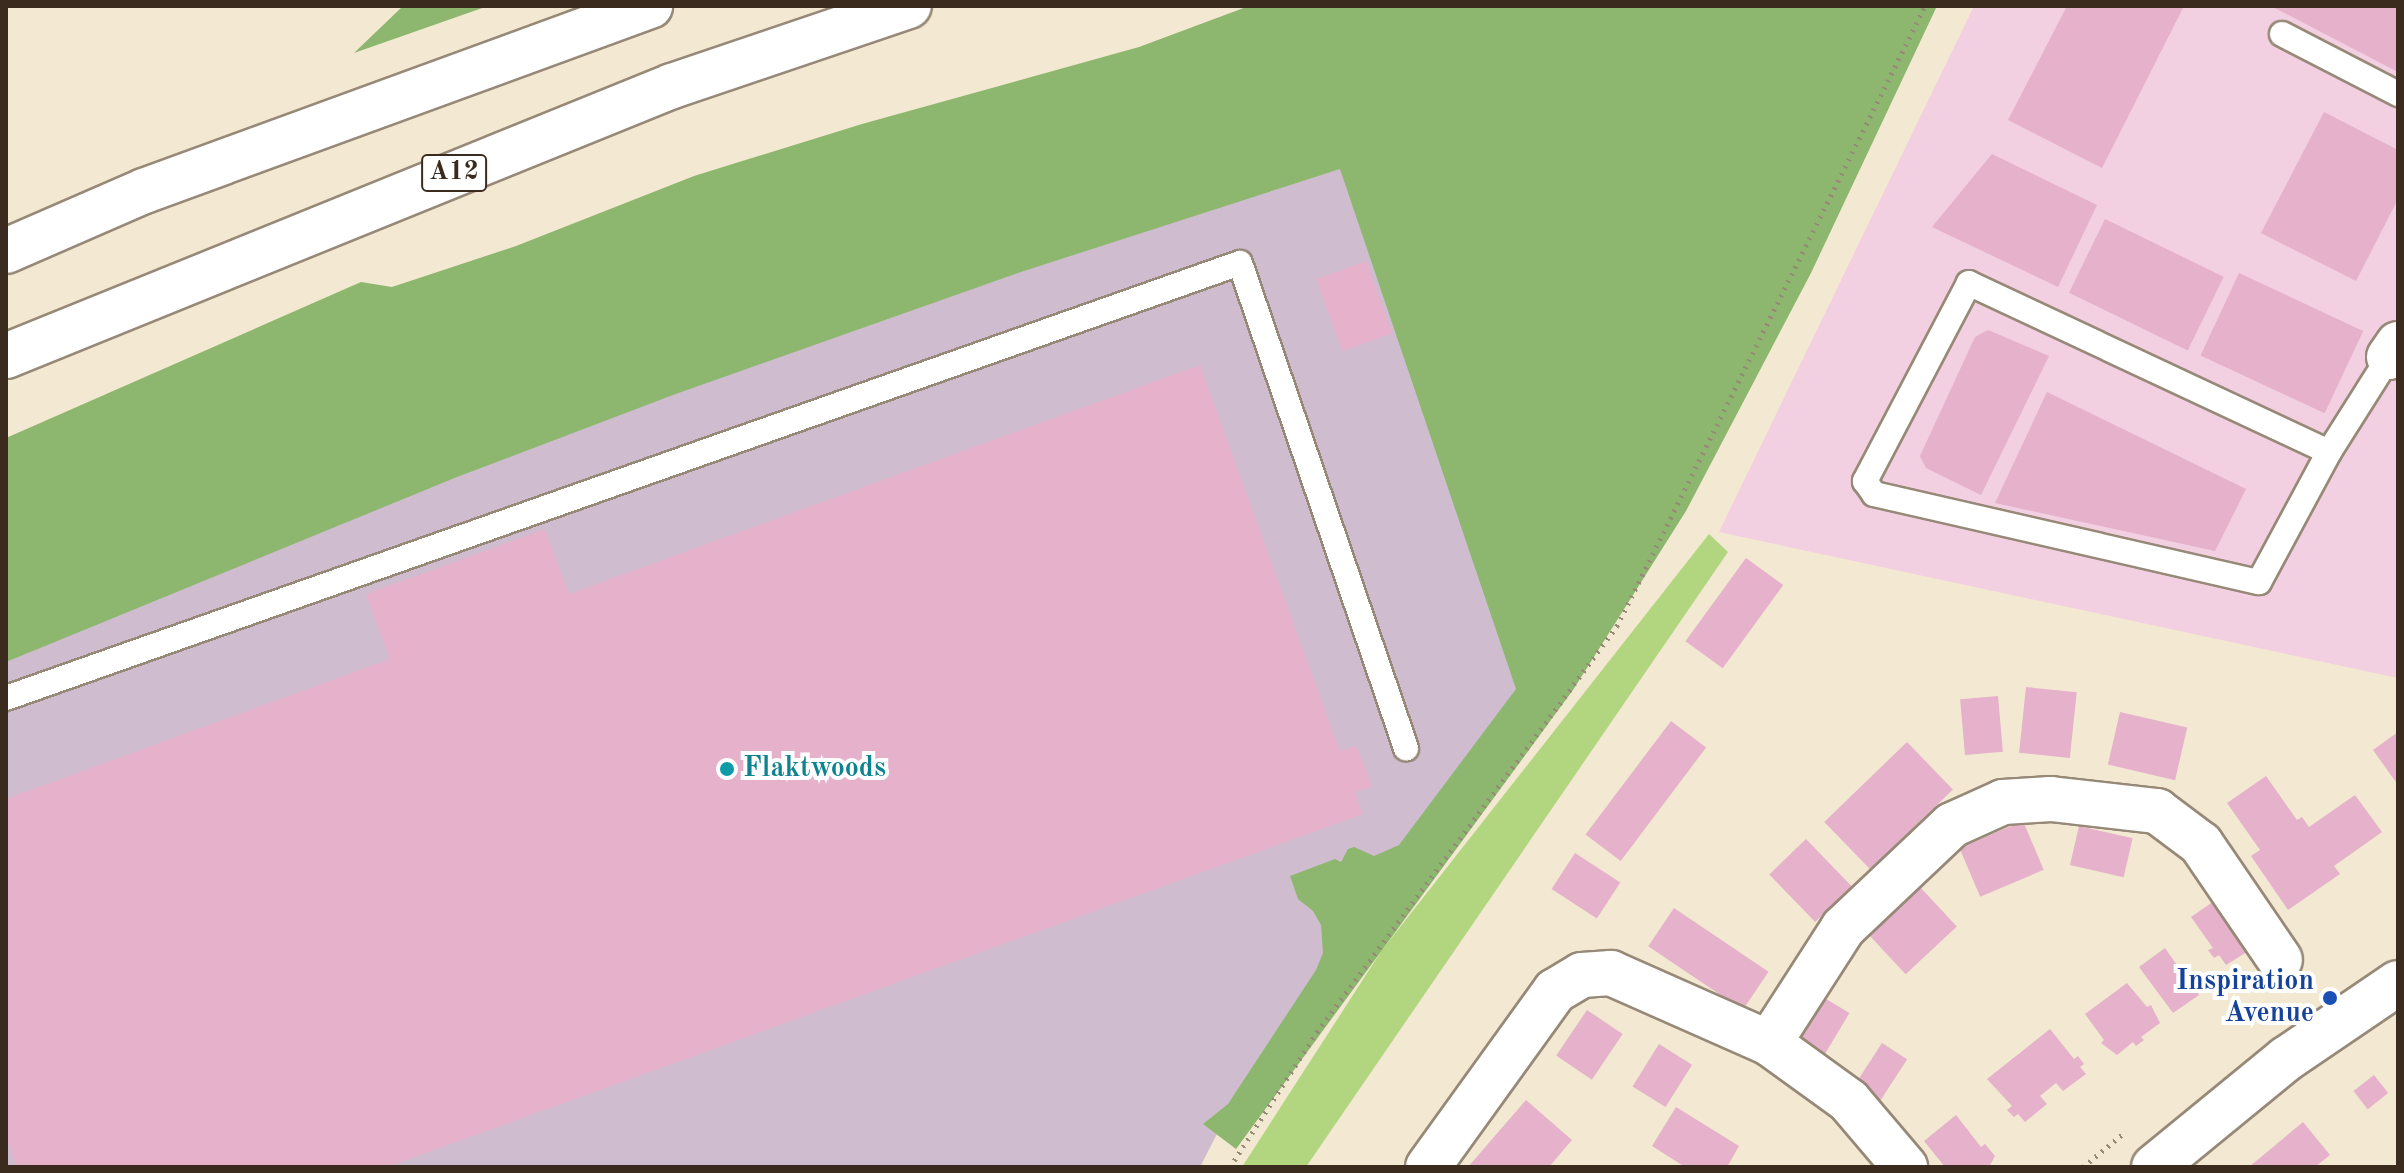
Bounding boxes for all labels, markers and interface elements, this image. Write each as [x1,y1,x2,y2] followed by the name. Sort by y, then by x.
[420,151,488,195] road number: A12
[743,752,886,786] place label: Flaktwoods
[718,760,736,778] marker: Flaktwoods
[2176,965,2314,1031] place label: Inspiration Avenue
[2321,989,2339,1007] marker: Inspiration Avenue

